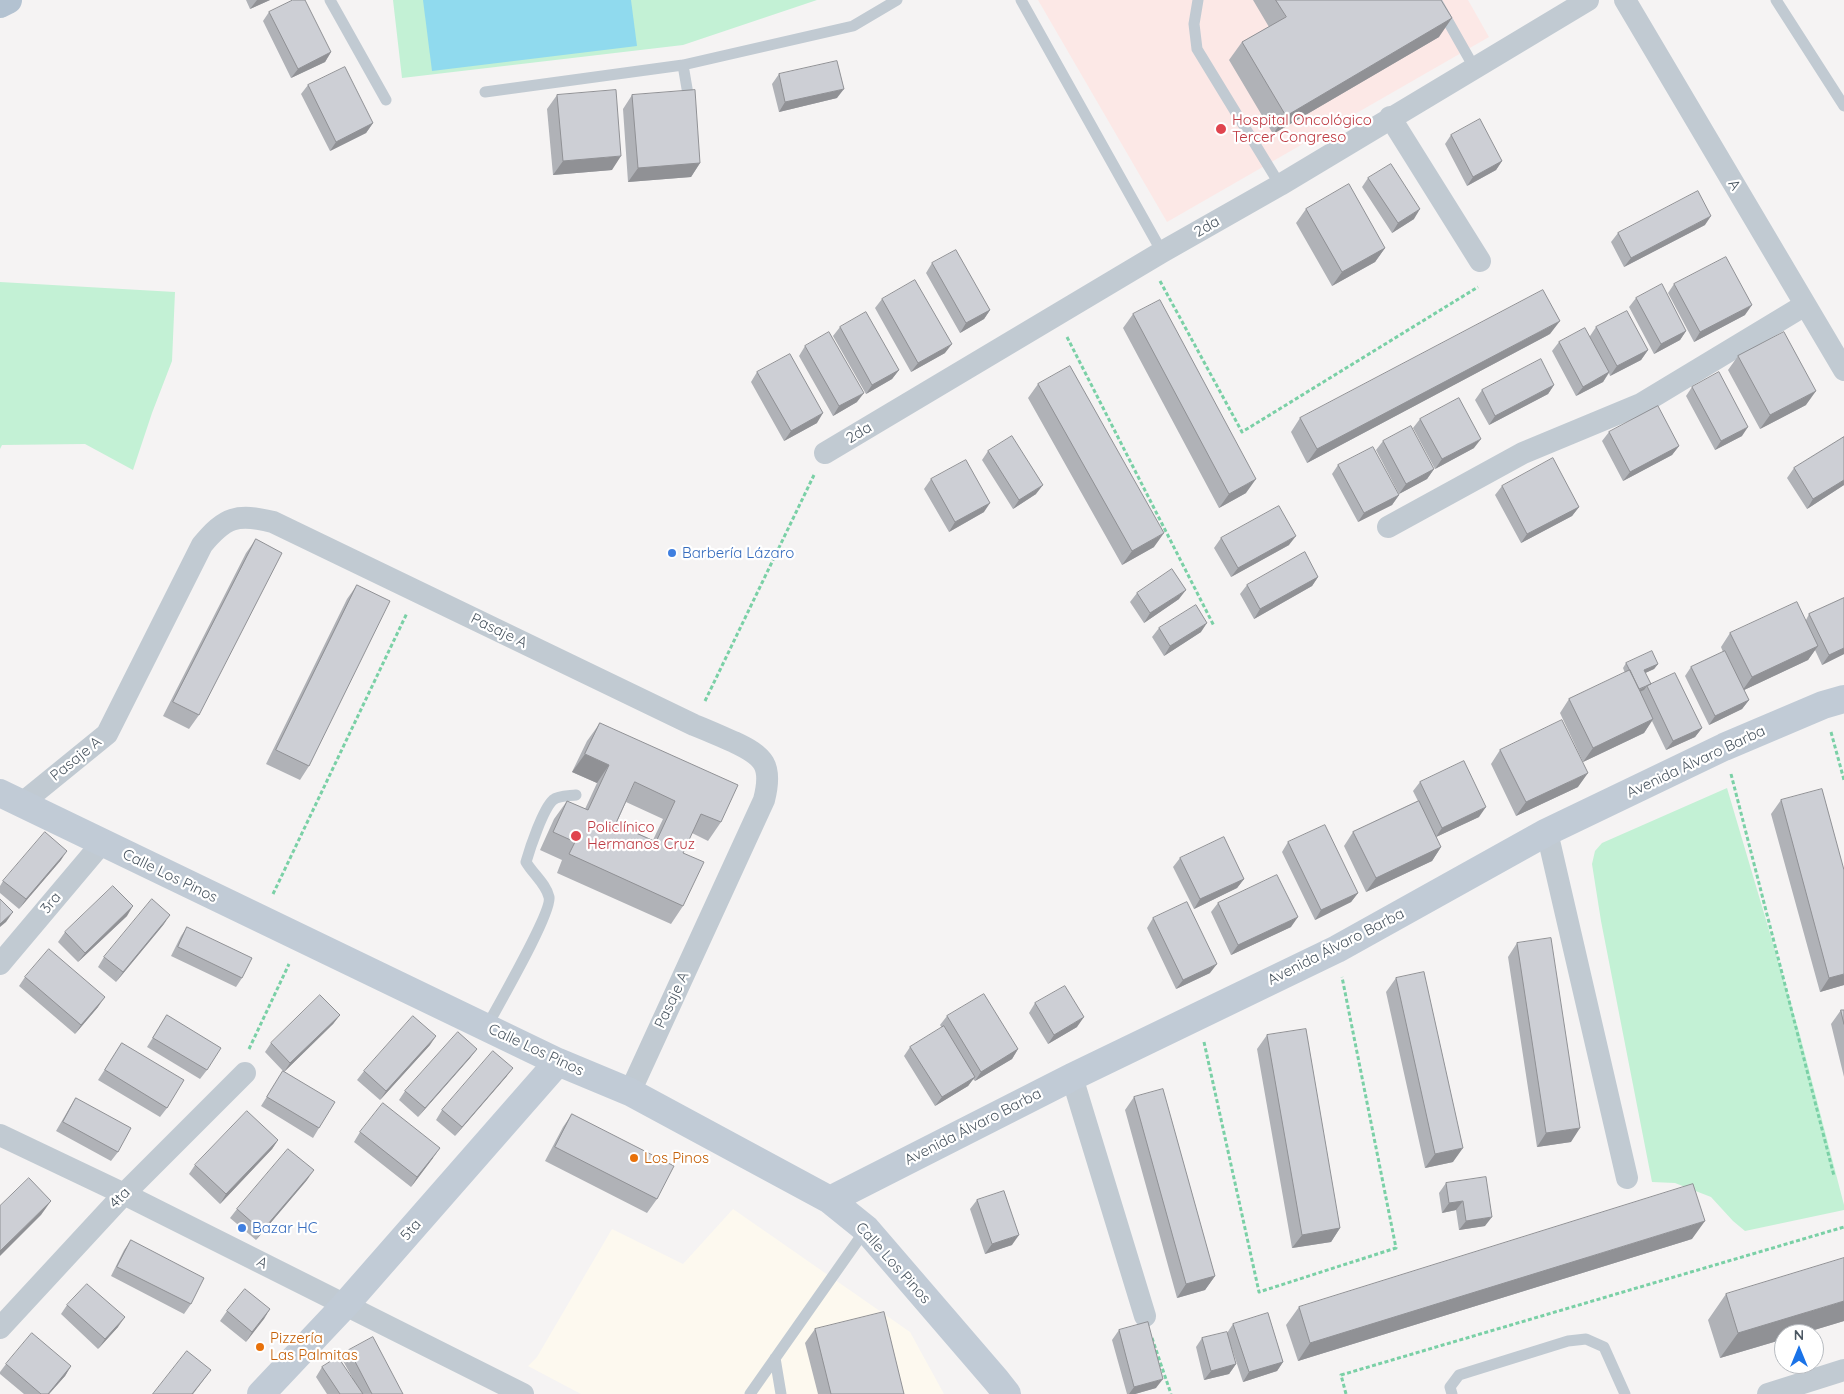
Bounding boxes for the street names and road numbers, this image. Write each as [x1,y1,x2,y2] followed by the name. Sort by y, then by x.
[1724,176,1744,194] street label: A
[1191,213,1223,241] street label: 2da
[843,418,875,448] street label: 2da
[468,610,530,652] street label: Pasaje A
[1624,722,1768,802] street label: Avenida Álvaro Barba
[47,733,105,785] street label: Pasaje A
[120,845,220,907] street label: Calle Los Pinos
[37,889,65,917] street label: 3ra
[1265,905,1407,989] street label: Avenida Álvaro Barba
[651,969,693,1031] street label: Pasaje A
[485,1020,587,1080] street label: Calle Los Pinos
[902,1085,1044,1169] street label: Avenida Álvaro Barba
[106,1184,134,1212] street label: 4ta
[397,1216,425,1244] street label: 5ta
[852,1219,934,1307] street label: Calle Los Pinos
[254,1253,270,1273] street label: A

